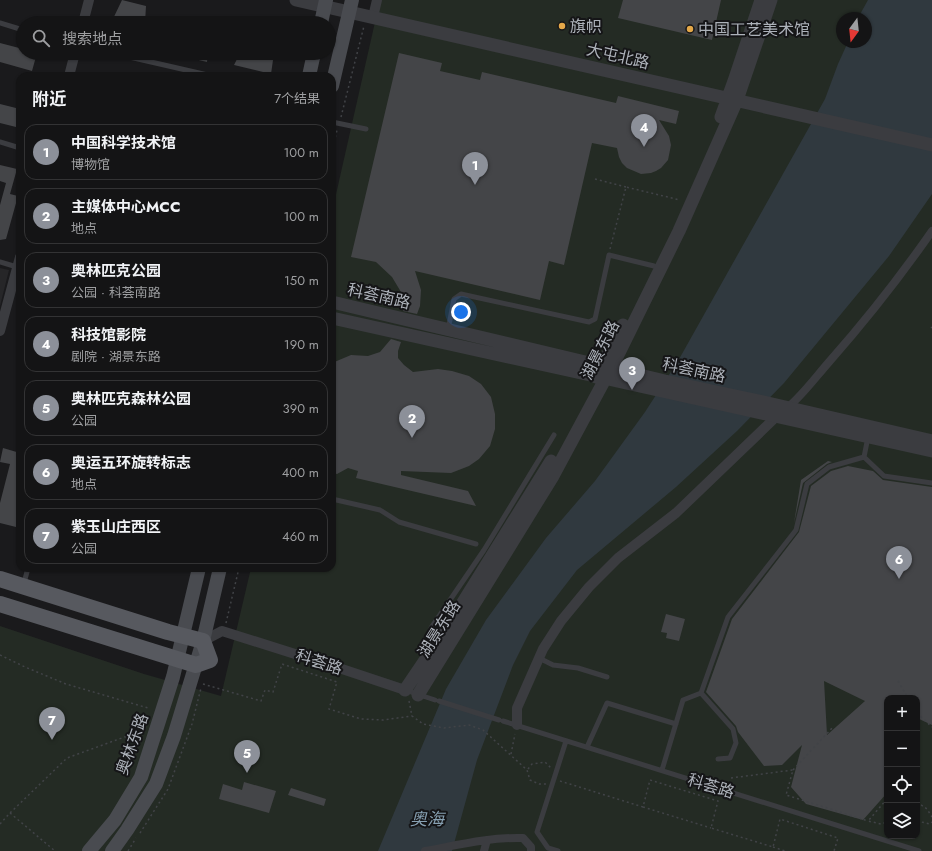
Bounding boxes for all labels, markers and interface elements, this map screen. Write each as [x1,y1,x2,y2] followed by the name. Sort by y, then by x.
[836,12,872,48] north arrow
[570,15,602,38] place label: 旗帜
[16,16,336,60] search box
[698,18,810,41] place label: 中国工艺美术馆
[557,21,567,31] marker: 旗帜
[685,24,695,34] marker: 中国工艺美术馆
[30,27,52,49] icon: search
[62,28,122,50] text: 搜索地点
[584,38,652,74] street label: 大屯北路
[32,87,66,111] text: 附近
[274,89,320,108] text: 7个结果
[631,114,657,147] pin: 4
[71,132,176,154] text: 中国科学技术馆
[43,143,49,162] text: 1
[284,143,319,162] text: 100 m
[462,152,488,185] pin: 1
[71,155,110,174] text: 博物馆
[71,196,180,218] text: 主媒体中心MCC
[42,207,50,226] text: 2
[284,207,319,226] text: 100 m
[71,219,97,238] text: 地点
[71,260,161,282] text: 奥林匹克公园
[42,271,50,290] text: 3
[284,271,319,290] text: 150 m
[345,278,413,314] street label: 科荟南路
[71,283,161,302] text: 公园 · 科荟南路
[451,302,471,322] your location
[575,316,625,384] street label: 湖景东路
[71,324,146,346] text: 科技馆影院
[41,335,51,354] text: 4
[284,335,319,354] text: 190 m
[71,347,161,366] text: 剧院 · 湖景东路
[660,352,728,388] street label: 科荟南路
[619,357,645,390] pin: 3
[71,388,191,410] text: 奥林匹克森林公园
[42,399,50,418] text: 5
[283,399,319,418] text: 390 m
[399,405,425,438] pin: 2
[71,411,97,430] text: 公园
[71,452,191,474] text: 奥运五环旋转标志
[42,463,50,482] text: 6
[282,463,319,482] text: 400 m
[71,475,97,494] text: 地点
[71,516,161,538] text: 紫玉山庄西区
[42,527,50,546] text: 7
[282,527,319,546] text: 460 m
[71,539,97,558] text: 公园
[886,546,912,579] pin: 6
[412,596,466,662] street label: 湖景东路
[293,644,345,680] street label: 科荟路
[884,695,920,839] map controls
[884,695,920,731] button: +
[39,707,65,740] pin: 7
[110,710,154,778] street label: 奥林东路
[884,731,920,767] button: −
[234,740,260,773] pin: 5
[884,767,920,803] button: locate
[685,768,737,804] street label: 科荟路
[884,803,920,839] button: layers
[410,807,447,831] water label: 奥海

